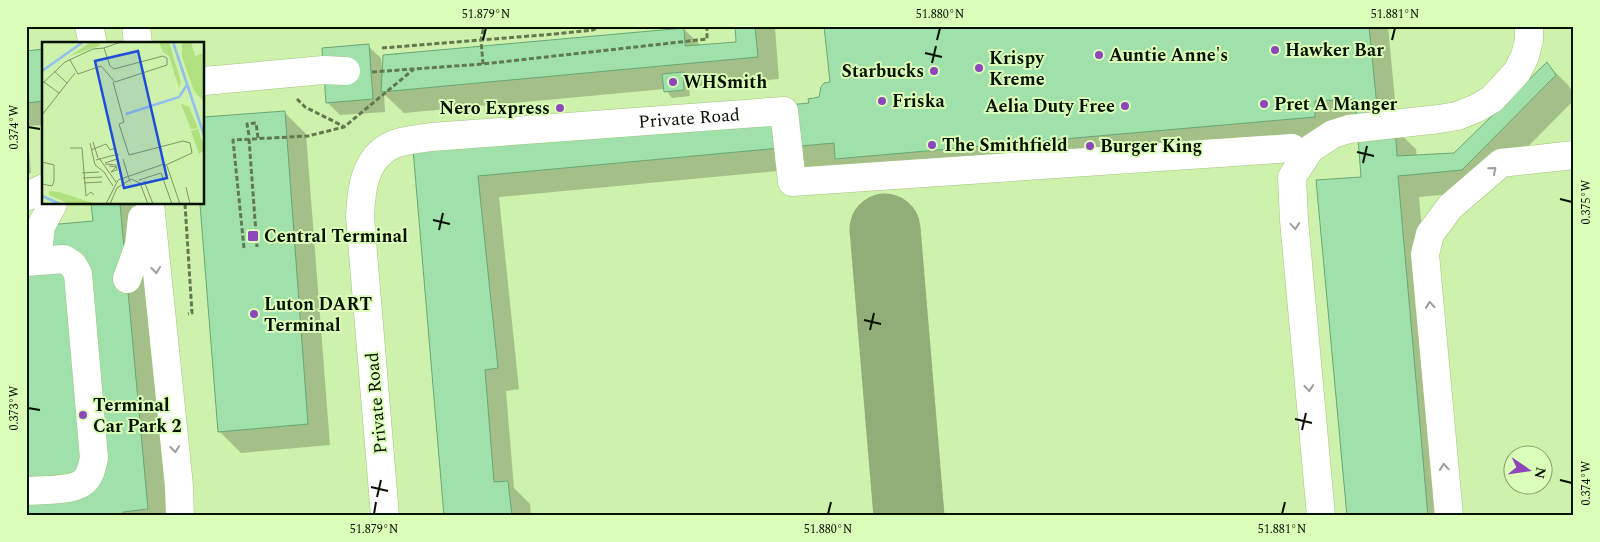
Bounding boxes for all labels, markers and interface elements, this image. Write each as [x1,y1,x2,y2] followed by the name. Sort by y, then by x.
[462,5,510,24] text: 51.879°N
[916,5,964,24] text: 51.880°N
[1371,5,1419,24] text: 51.881°N
[1285,37,1384,64] place label: Hawker Bar
[42,42,205,205] inset map
[1109,42,1228,69] place label: Auntie Anne's
[1269,44,1281,56] marker: Hawker Bar
[989,45,1045,93] place label: Krispy Kreme
[1093,49,1105,61] marker: Auntie Anne's
[842,58,924,85] place label: Starbucks
[973,62,985,74] marker: Krispy Kreme
[928,65,940,77] marker: Starbucks
[683,69,767,96] place label: WHSmith
[667,76,679,88] marker: WHSmith
[892,88,945,115] place label: Friska
[1274,91,1398,118] place label: Pret A Manger
[985,93,1115,120] place label: Aelia Duty Free
[440,95,550,122] place label: Nero Express
[876,95,888,107] marker: Friska
[1258,98,1270,110] marker: Pret A Manger
[1119,100,1131,112] marker: Aelia Duty Free
[637,101,741,136] street label: Private Road
[554,102,566,114] marker: Nero Express
[5,104,24,149] text: 0.374°W
[942,132,1068,159] place label: The Smithfield
[1100,133,1202,160] place label: Burger King
[926,139,938,151] marker: The Smithfield
[1084,140,1096,152] marker: Burger King
[1487,167,1496,176] one-way arrow
[1577,179,1596,224] text: 0.375°W
[1289,222,1300,230] one-way arrow
[264,223,408,250] place label: Central Terminal
[246,229,260,243] marker: Central Terminal
[151,266,162,274] one-way arrow
[264,291,372,339] place label: Luton DART Terminal
[1424,301,1435,309] one-way arrow
[248,308,260,320] marker: Luton DART Terminal
[359,351,394,455] street label: Private Road
[1304,384,1315,392] one-way arrow
[5,385,24,430] text: 0.373°W
[93,392,182,440] place label: Terminal Car Park 2
[77,409,89,421] marker: Terminal Car Park 2
[1502,444,1552,494] north arrow
[169,445,180,453] one-way arrow
[1577,460,1596,505] text: 0.374°W
[1439,463,1450,471] one-way arrow
[1529,465,1552,481] text: N
[350,520,398,539] text: 51.879°N
[804,520,852,539] text: 51.880°N
[1258,520,1306,539] text: 51.881°N

